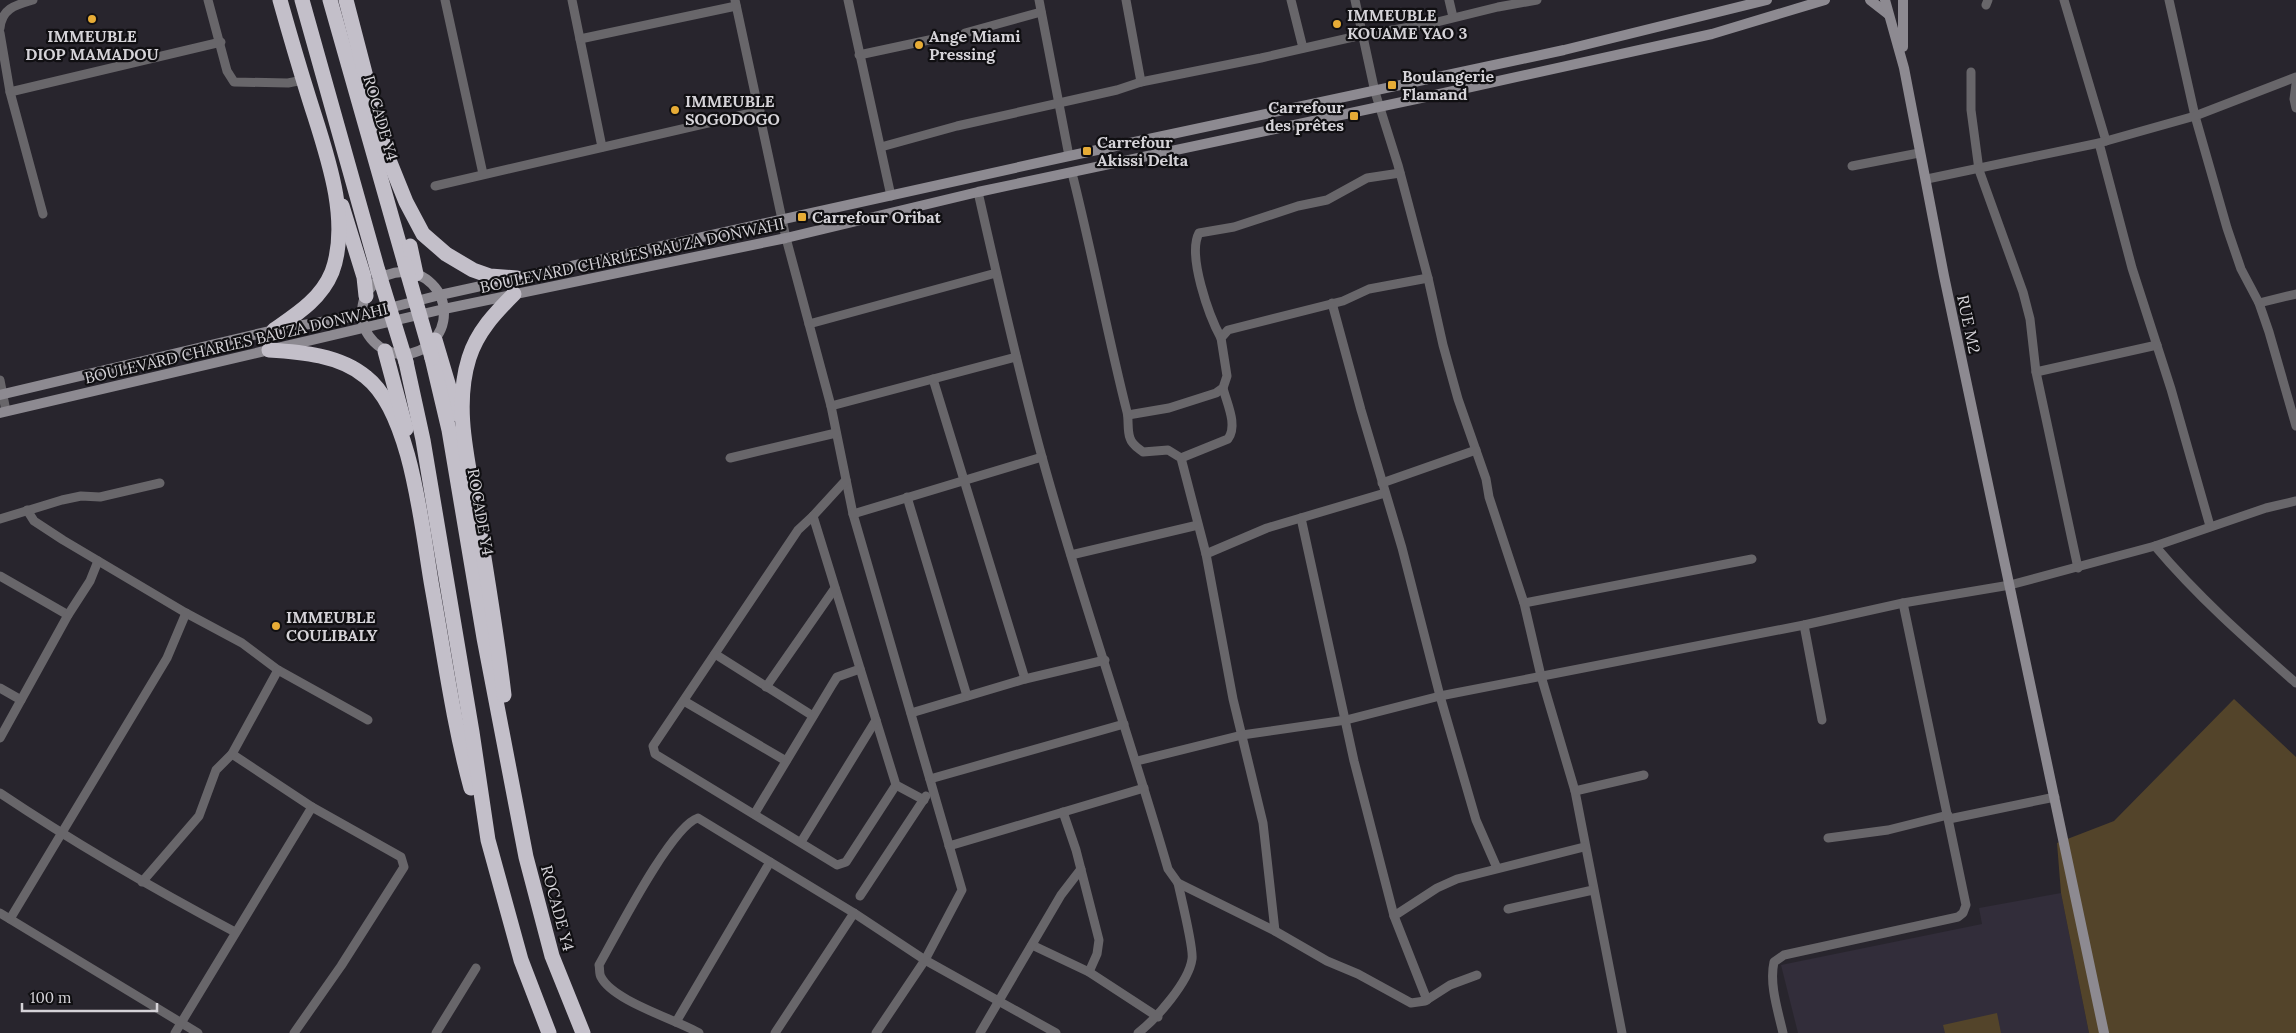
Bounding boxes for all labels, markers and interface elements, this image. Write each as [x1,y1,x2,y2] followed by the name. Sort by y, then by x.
[1347,5,1467,43] place label: IMMEUBLE KOUAME YAO 3
[86,13,98,25] marker: IMMEUBLE DIOP MAMADOU
[1331,18,1343,30] marker: IMMEUBLE KOUAME YAO 3
[25,26,159,64] place label: IMMEUBLE DIOP MAMADOU
[929,26,1020,64] place label: Ange Miami Pressing
[913,39,925,51] marker: Ange Miami Pressing
[1402,66,1494,104] place label: Boulangerie Flamand
[359,73,403,163] street label: ROCADE Y4
[1386,79,1398,91] marker: Boulangerie Flamand
[685,91,780,129] place label: IMMEUBLE SOGODOGO
[1265,97,1344,135] place label: Carrefour des prêtes
[669,104,681,116] marker: IMMEUBLE SOGODOGO
[1348,110,1360,122] marker: Carrefour des prêtes
[1097,132,1189,170] place label: Carrefour Akissi Delta
[1081,145,1093,157] marker: Carrefour Akissi Delta
[812,207,942,227] place label: Carrefour Oribat
[796,211,808,223] marker: Carrefour Oribat
[478,213,786,297] street label: BOULEVARD CHARLES BAUZA DONWAHI
[1953,293,1985,355] street label: RUE M2
[82,298,390,388] street label: BOULEVARD CHARLES BAUZA DONWAHI
[464,467,499,557] street label: ROCADE Y4
[286,607,378,645] place label: IMMEUBLE COULIBALY
[270,620,282,632] marker: IMMEUBLE COULIBALY
[537,863,579,953] street label: ROCADE Y4
[22,980,158,1012] scale bar
[30,988,71,1007] text: 100 m

